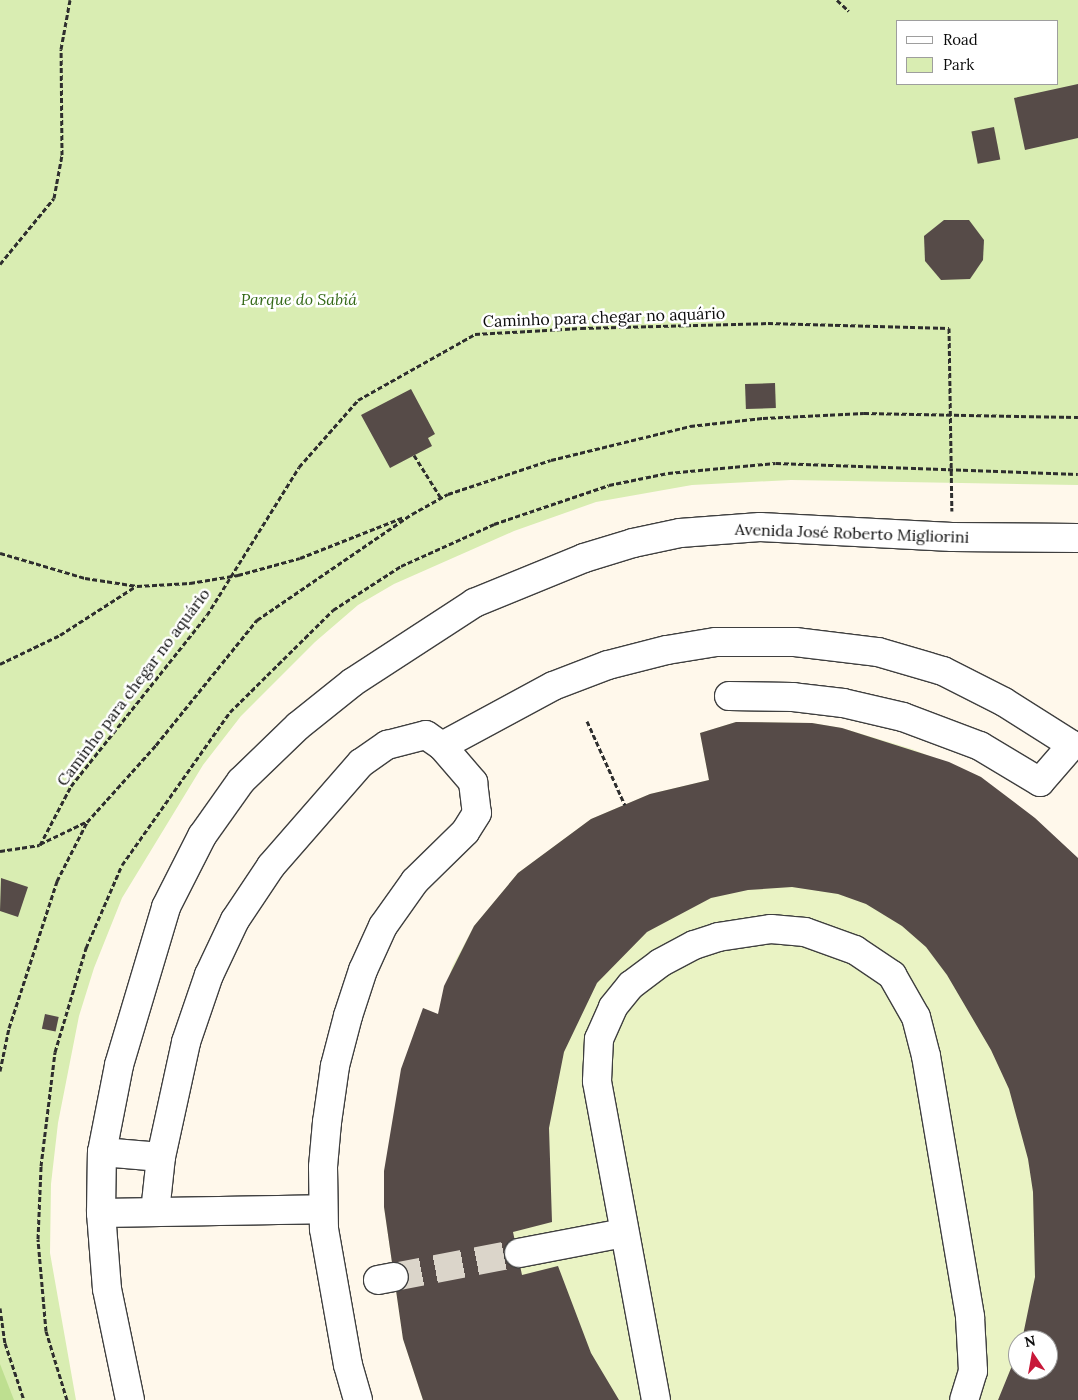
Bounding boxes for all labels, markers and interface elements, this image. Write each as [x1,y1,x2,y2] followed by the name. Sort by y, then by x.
[896,20,1058,85] legend
[943,30,978,49] text: Road
[943,55,974,74] text: Park
[241,289,357,309] park label: Parque do Sabiá
[483,303,725,331] street label: Caminho para chegar no aquário
[734,519,970,547] street label: Avenida José Roberto Migliorini
[52,584,214,790] street label: Caminho para chegar no aquário
[1008,1330,1058,1380] north arrow
[1023,1331,1037,1351] text: N

